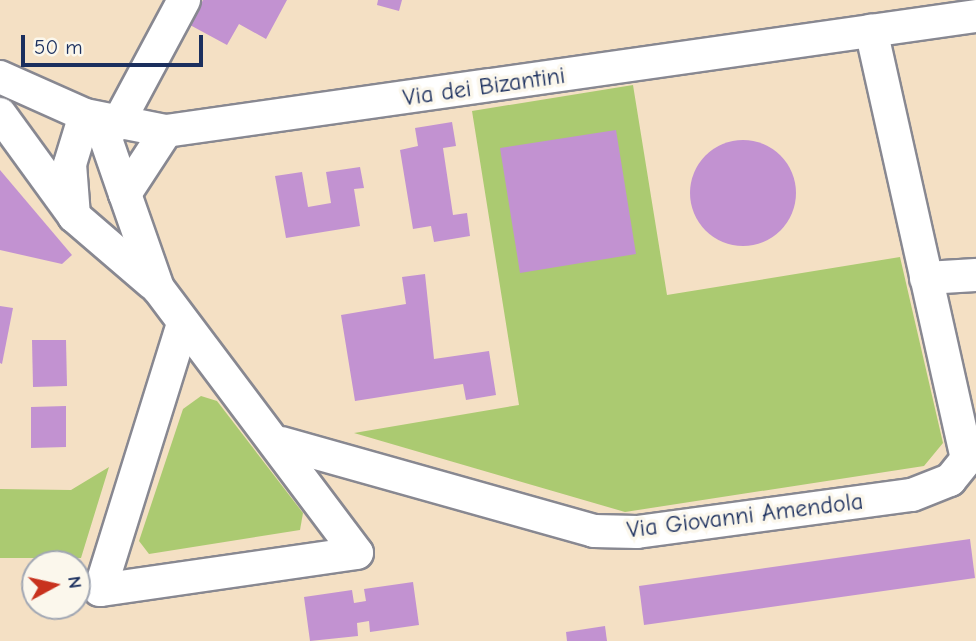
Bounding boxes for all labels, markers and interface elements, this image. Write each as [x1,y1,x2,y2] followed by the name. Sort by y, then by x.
[24,21,206,65] scale bar
[34,35,83,59] text: 50 m
[401,61,567,113] street label: Via dei Bizantini
[625,487,865,545] street label: Via Giovanni Amendola
[21,550,91,620] north arrow
[63,575,87,590] text: N

